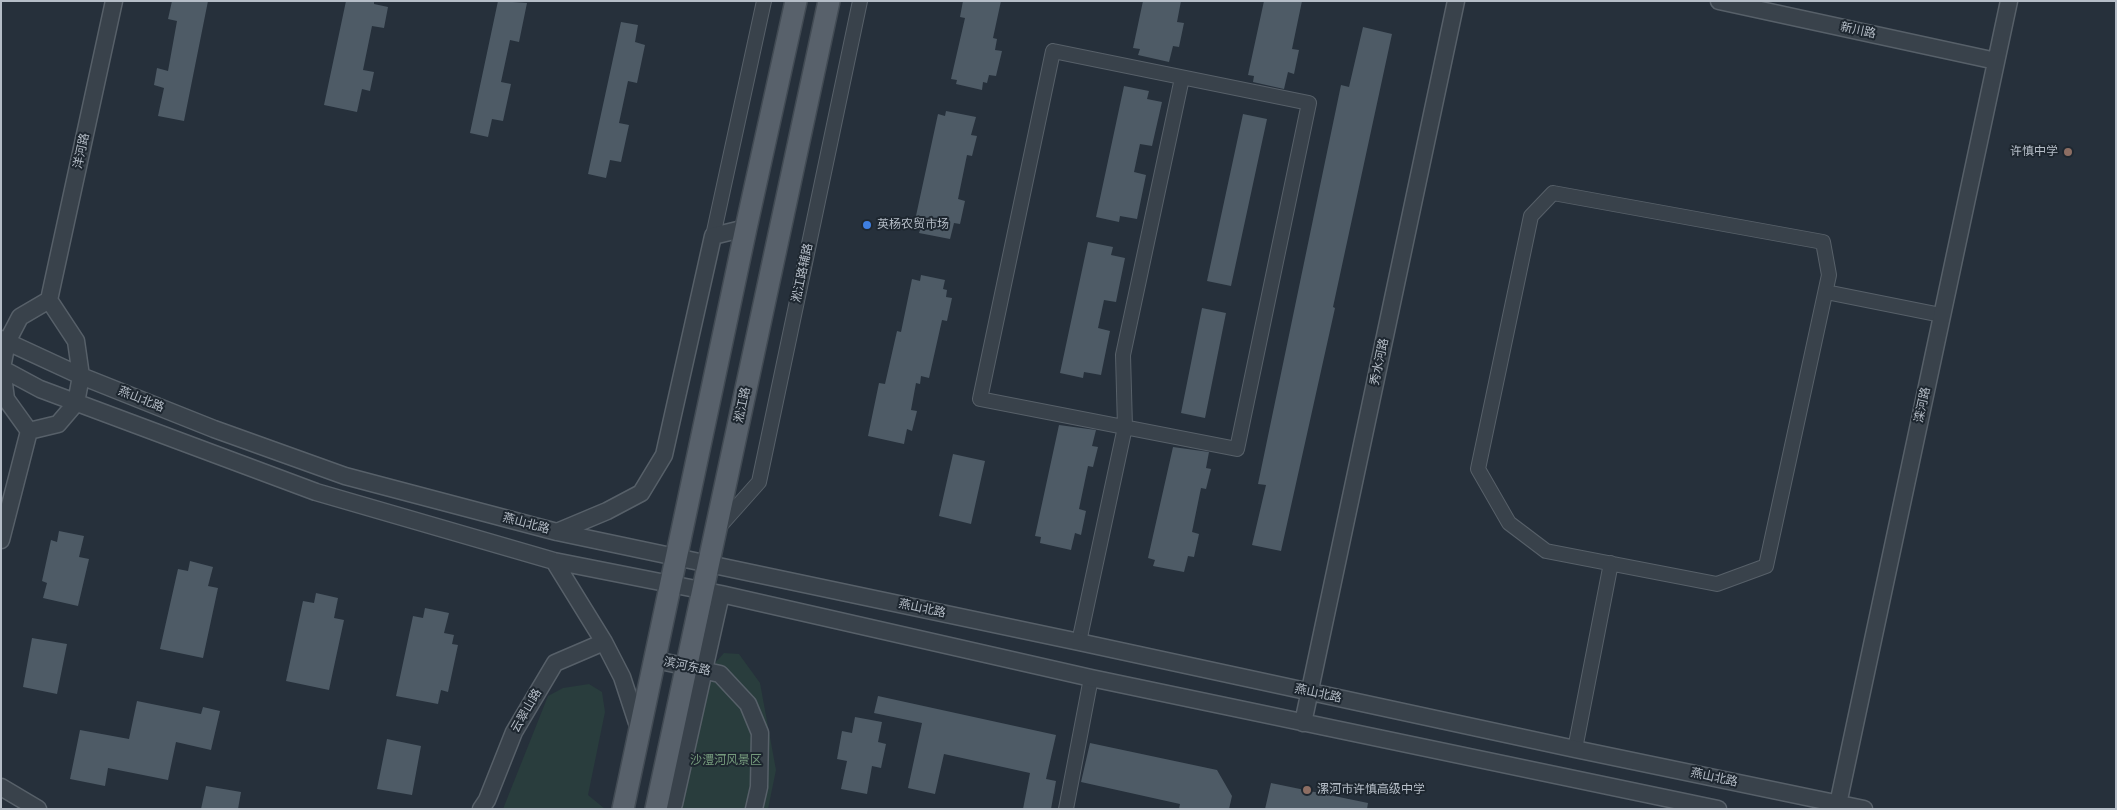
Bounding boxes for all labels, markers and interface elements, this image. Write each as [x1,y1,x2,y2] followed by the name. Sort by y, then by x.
[1839,20,1877,42] street label: 新川路
[71,132,93,170] street label: 洋河路
[2010,145,2058,159] place label: 许慎中学
[2062,146,2074,158] marker: 许慎中学
[877,218,949,232] place label: 英杨农贸市场
[861,219,873,231] marker: 英杨农贸市场
[790,242,816,304] street label: 淞江路辅路
[1368,337,1392,387] street label: 秀水河路
[116,384,166,416] street label: 燕山北路
[732,386,754,424] street label: 淞江路
[1912,386,1934,424] street label: 滦河路
[501,511,551,537] street label: 燕山北路
[897,597,947,621] street label: 燕山北路
[662,655,712,679] street label: 滨河东路
[1293,682,1343,706] street label: 燕山北路
[509,687,545,735] street label: 云翠山路
[690,754,762,768] park label: 沙澧河风景区
[1689,766,1739,790] street label: 燕山北路
[1317,783,1425,797] place label: 漯河市许慎高级中学
[1301,784,1313,796] marker: 漯河市许慎高级中学

